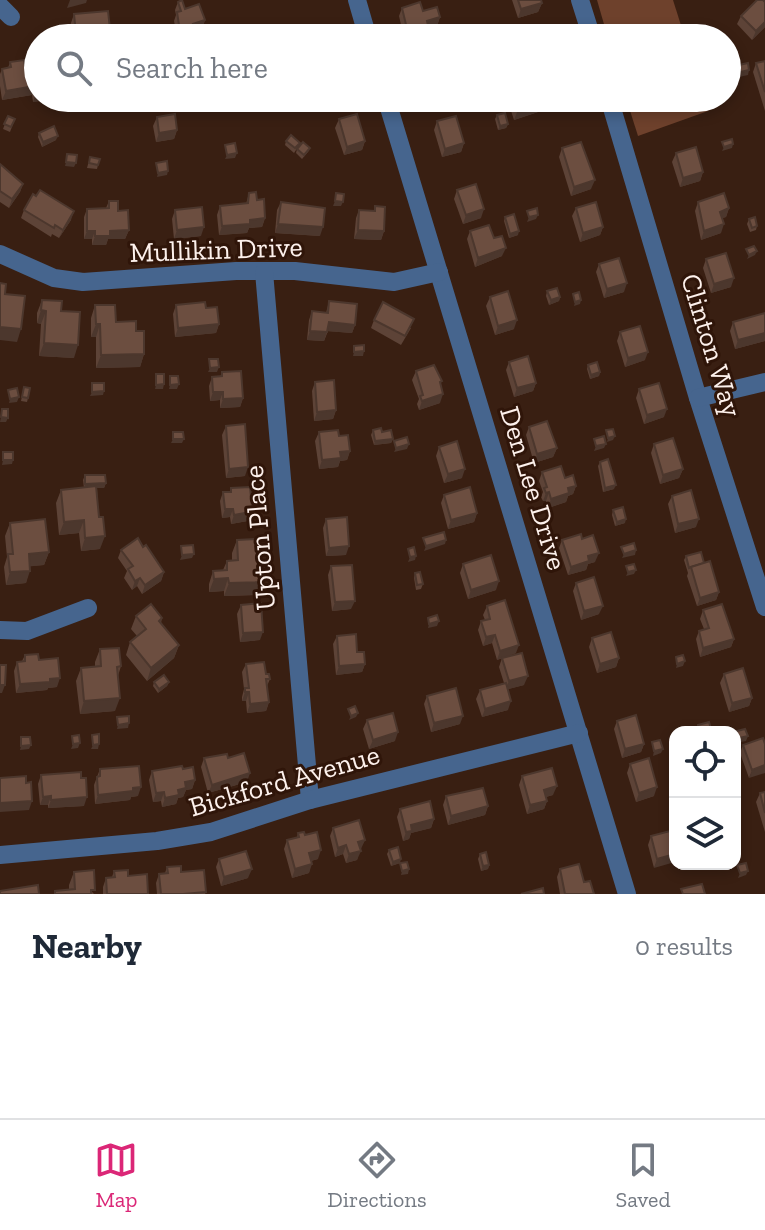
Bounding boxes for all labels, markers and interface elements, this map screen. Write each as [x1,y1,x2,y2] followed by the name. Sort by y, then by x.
[24,24,741,112] search box
[52,46,96,90] icon: search
[116,50,268,86] text: Search here
[129,230,303,269] street label: Mullikin Drive
[674,270,749,421] street label: Clinton Way
[493,402,574,574] street label: Den Lee Drive
[237,464,282,612] street label: Upton Place
[669,726,741,870] map controls
[669,726,741,798] button: locate
[185,738,383,823] street label: Bickford Avenue
[669,798,741,870] button: layers
[32,926,142,967] text: Nearby
[635,930,733,962] text: 0 results
[94,1138,138,1213] tab: Map
[327,1138,427,1213] tab: Directions
[615,1138,671,1213] tab: Saved

